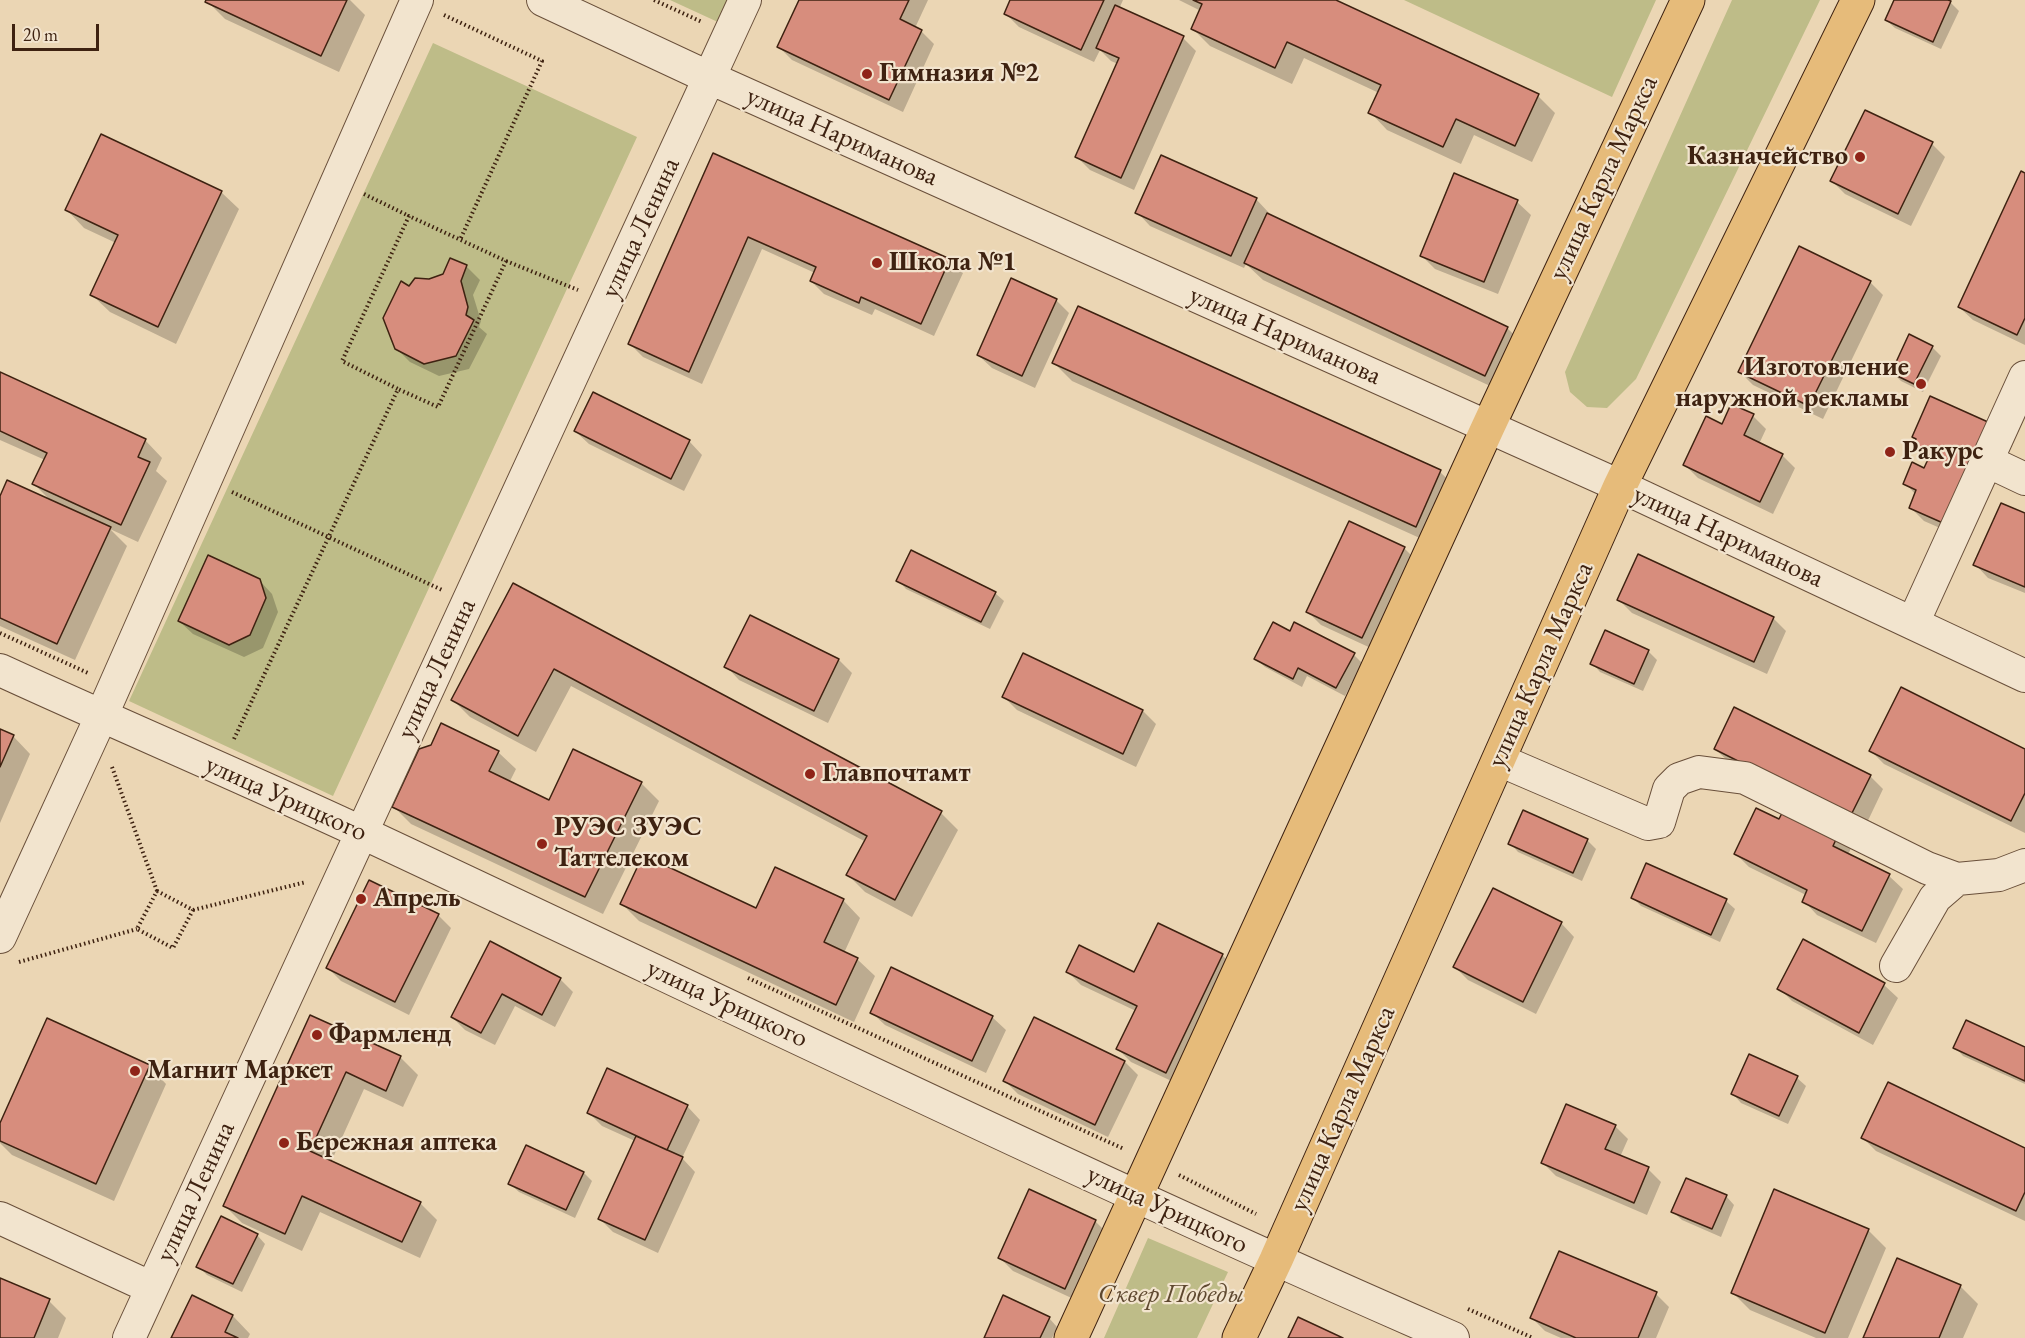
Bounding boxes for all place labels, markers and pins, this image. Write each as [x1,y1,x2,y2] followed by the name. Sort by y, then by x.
[879,58,1039,90] place label: Гимназия №2
[860,67,874,81] marker: Гимназия №2
[1687,141,1848,173] place label: Казначейство
[1853,150,1867,164] marker: Казначейство
[889,247,1016,279] place label: Школа №1
[870,256,884,270] marker: Школа №1
[1676,352,1909,415] place label: Изготовление наружной рекламы
[1914,377,1928,391] marker: Изготовление наружной рекламы
[1902,436,1983,468] place label: Ракурс
[1883,445,1897,459] marker: Ракурс
[822,758,971,790] place label: Главпочтамт
[803,767,817,781] marker: Главпочтамт
[554,812,702,875] place label: РУЭС ЗУЭС Таттелеком
[535,837,549,851] marker: РУЭС ЗУЭС Таттелеком
[373,883,461,915] place label: Апрель
[354,892,368,906] marker: Апрель
[329,1019,451,1051] place label: Фармленд
[310,1028,324,1042] marker: Фармленд
[147,1055,333,1087] place label: Магнит Маркет
[128,1064,142,1078] marker: Магнит Маркет
[296,1127,497,1159] place label: Бережная аптека
[277,1136,291,1150] marker: Бережная аптека

